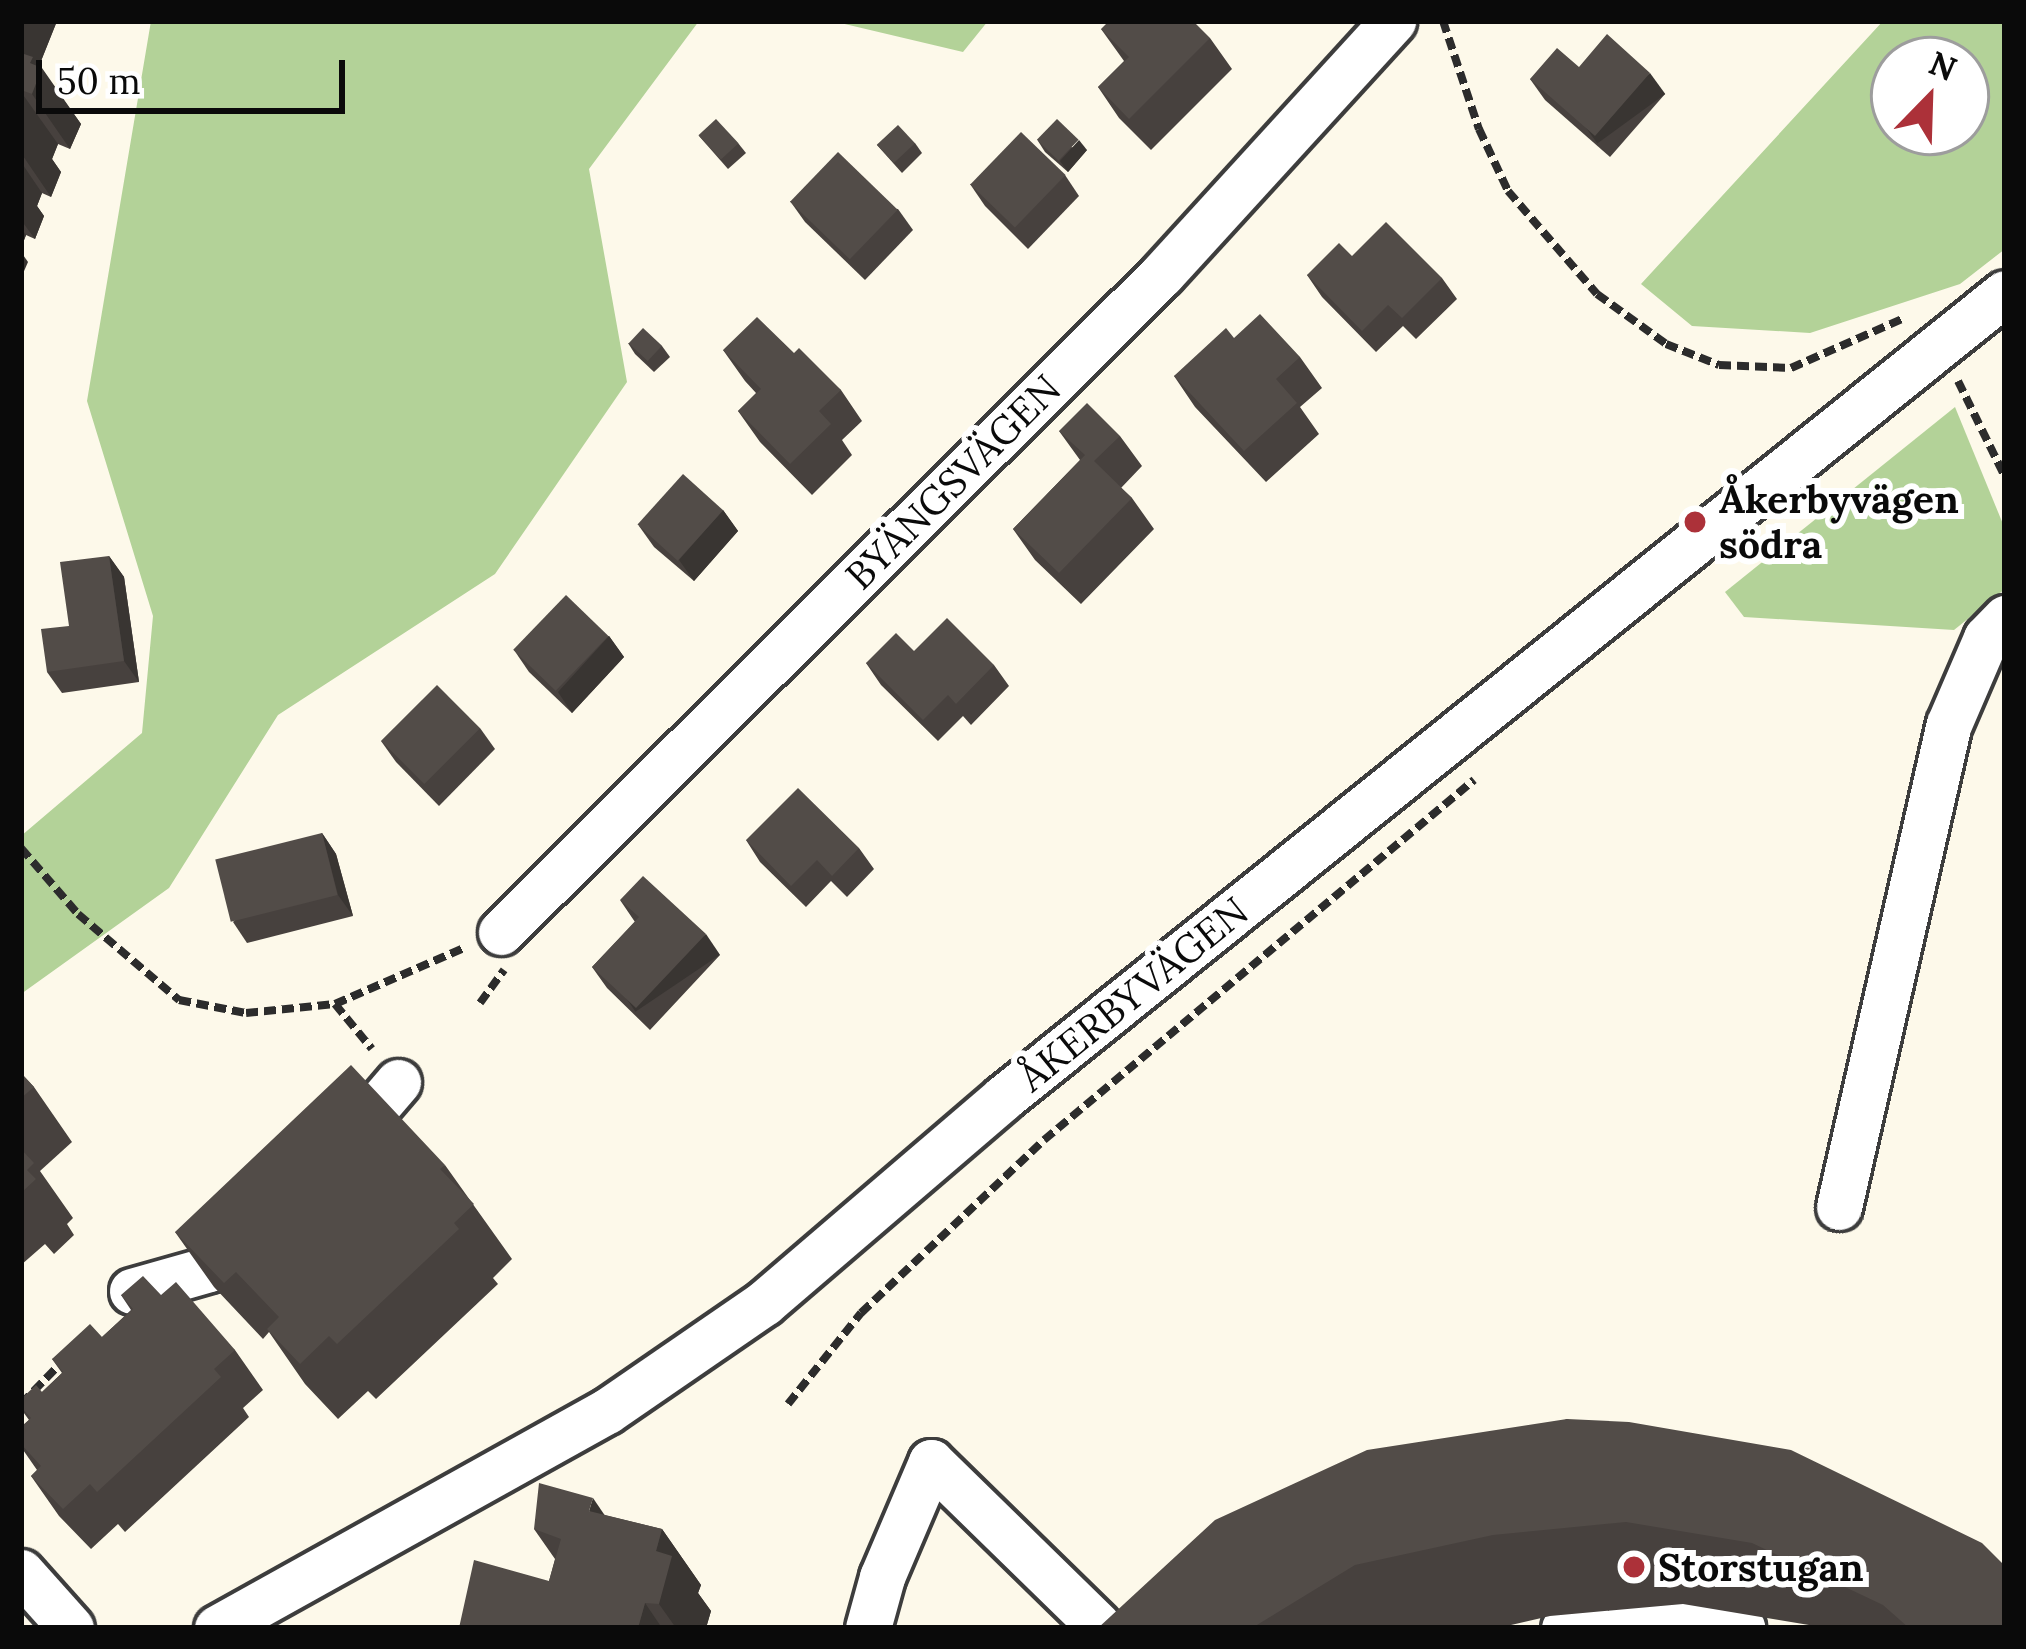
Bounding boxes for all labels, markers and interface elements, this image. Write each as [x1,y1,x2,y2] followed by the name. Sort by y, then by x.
[42,36,351,110] scale bar
[1870,36,1990,156] north arrow
[1923,41,1963,90] text: N
[57,58,141,104] text: 50 m
[836,365,1070,599] street label: BYÄNGSVÄGEN
[1719,477,1959,568] place label: Åkerbyvägen södra
[1682,509,1708,535] marker: Åkerbyvägen södra
[1009,887,1257,1101] street label: ÅKERBYVÄGEN
[1658,1544,1864,1590] place label: Storstugan
[1621,1554,1647,1580] marker: Storstugan

